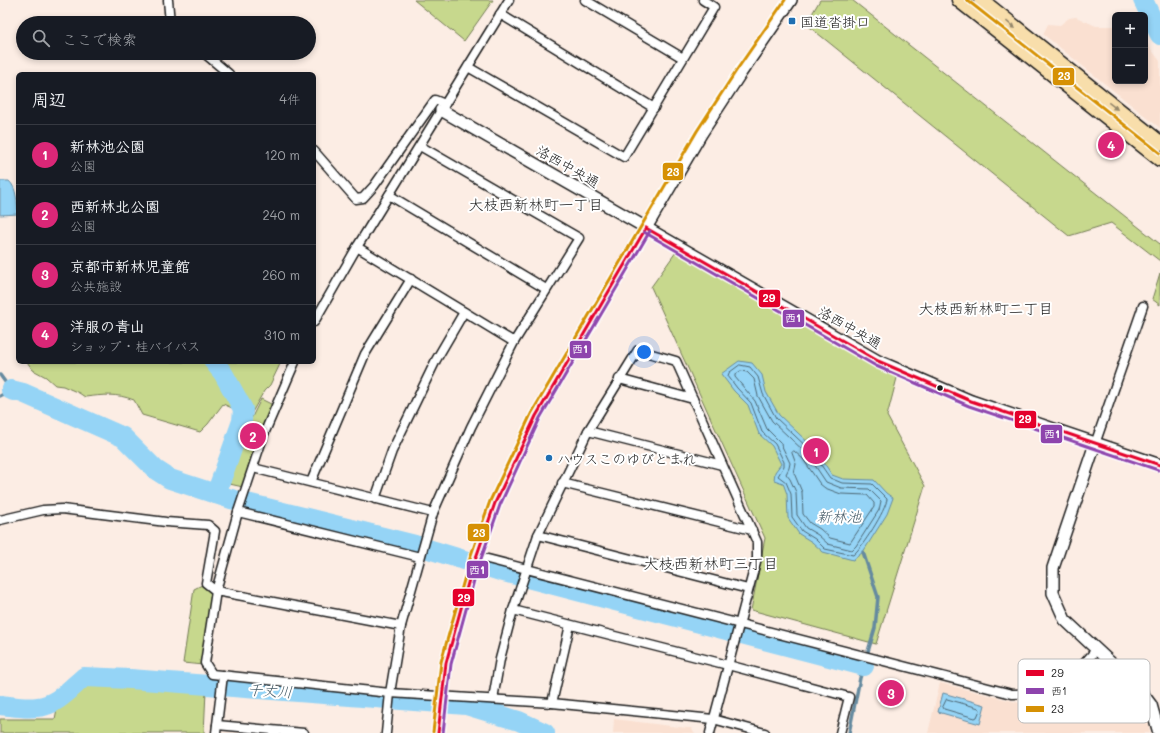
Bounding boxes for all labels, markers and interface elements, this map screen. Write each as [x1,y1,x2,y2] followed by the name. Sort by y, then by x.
[800,12,870,31] place label: 国道沓掛口
[1112,12,1148,84] map controls
[1112,12,1148,48] button: +
[16,16,316,60] search box
[787,16,797,26] marker: 国道沓掛口
[1006,20,1017,29] one-way arrow
[30,27,52,49] icon: search
[62,29,137,49] text: ここで検索
[1112,48,1148,84] button: −
[1052,67,1075,86] line badge: 23
[1058,68,1071,83] text: 23
[32,88,66,110] text: 周辺
[279,90,300,107] text: 4件
[1107,102,1118,110] one-way arrow
[1098,130,1124,160] pin: 4
[70,136,145,156] text: 新林池公園
[533,140,603,192] street label: 洛西中央通
[42,146,48,163] text: 1
[264,146,300,163] text: 120 m
[70,157,96,174] text: 公園
[662,162,684,181] line badge: 23
[667,164,680,179] text: 23
[468,194,604,214] district label: 大枝西新林町一丁目
[70,196,160,216] text: 西新林北公園
[41,206,49,223] text: 2
[263,206,300,223] text: 240 m
[70,217,96,234] text: 公園
[70,256,190,276] text: 京都市新林児童館
[41,266,49,283] text: 3
[262,266,300,283] text: 260 m
[70,277,122,294] text: 公共施設
[758,289,781,308] line badge: 29
[763,290,776,305] text: 29
[918,298,1054,318] district label: 大枝西新林町二丁目
[815,301,885,353] street label: 洛西中央通
[782,309,805,328] line badge: 西1
[785,310,801,325] text: 西1
[70,316,145,336] text: 洋服の青山
[41,326,49,343] text: 4
[264,326,300,343] text: 310 m
[70,337,200,354] text: ショップ · 桂バイパス
[569,340,592,359] line badge: 西1
[572,341,588,356] text: 西1
[634,342,654,362] your location
[935,383,945,393] unlabelled marker
[1014,410,1037,429] line badge: 29
[1019,411,1032,426] text: 29
[240,421,266,451] pin: 2
[1040,424,1063,444] line badge: 西1
[1044,426,1060,441] text: 西1
[803,436,829,466] pin: 1
[557,449,696,468] place label: ハウスこのゆびとまれ
[544,453,554,463] marker: ハウスこのゆびとまれ
[816,506,862,526] water label: 新林池
[467,523,490,542] line badge: 23
[473,525,486,540] text: 23
[643,553,779,573] district label: 大枝西新林町三丁目
[466,560,489,579] line badge: 西1
[469,562,485,577] text: 西1
[452,588,475,607] line badge: 29
[458,590,471,605] text: 29
[1018,659,1150,723] legend
[1051,665,1064,680] text: 29
[247,678,293,702] water label: 千丈川
[878,678,904,708] pin: 3
[1051,683,1067,698] text: 西1
[1051,701,1064,716] text: 23

